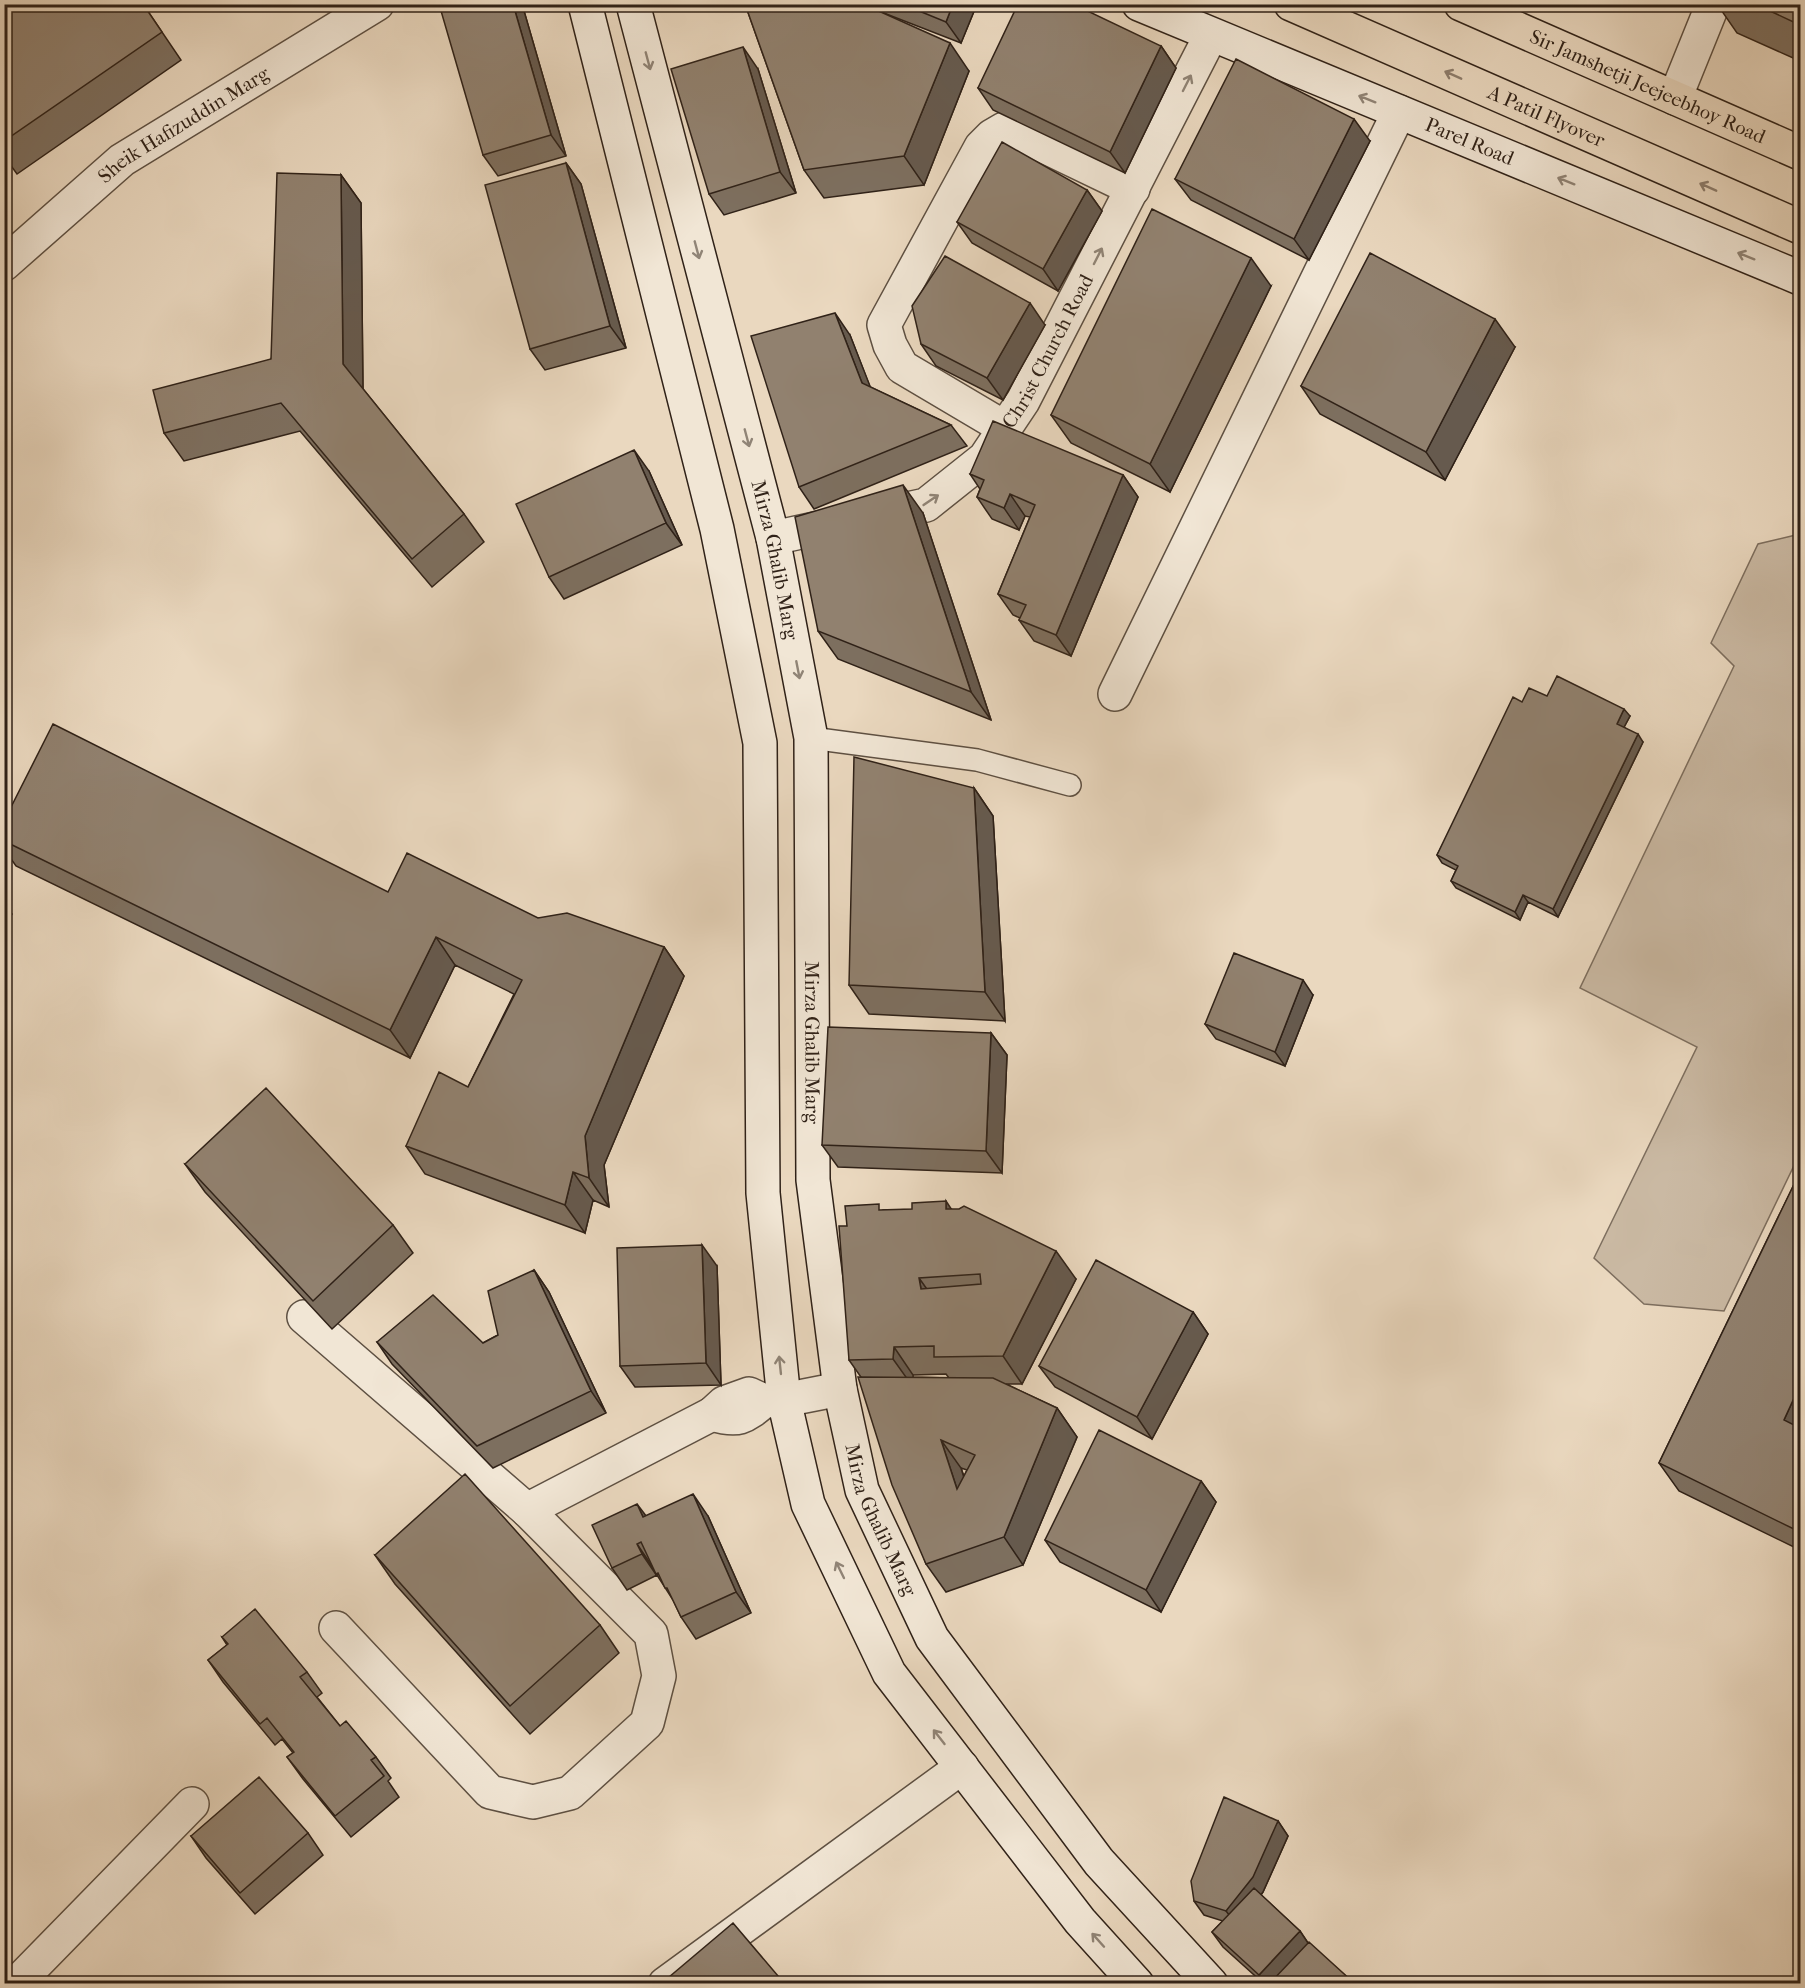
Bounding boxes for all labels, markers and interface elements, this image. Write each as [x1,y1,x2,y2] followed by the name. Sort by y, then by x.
[1526,25,1770,149] street label: Sir Jamshetji Jeejeebhoy Road
[643,51,654,70] one-way arrow
[93,62,274,188] street label: Sheik Hafizuddin Marg
[1444,69,1462,80] one-way arrow
[1181,75,1193,92] one-way arrow
[1483,80,1609,152] street label: A Patil Flyover
[1358,93,1376,104] one-way arrow
[1422,113,1518,171] street label: Parel Road
[1558,175,1576,186] one-way arrow
[1700,181,1718,192] one-way arrow
[692,240,703,259] one-way arrow
[1092,248,1104,266] one-way arrow
[1738,250,1756,261] one-way arrow
[997,270,1099,433] street label: Christ Church Road
[741,429,753,448] one-way arrow
[746,478,803,642] street label: Mirza Ghalib Marg
[922,494,938,506] one-way arrow
[793,659,804,679] one-way arrow
[800,961,824,1124] street label: Mirza Ghalib Marg
[774,1355,785,1375] one-way arrow
[840,1442,921,1600] street label: Mirza Ghalib Marg
[833,1562,845,1580] one-way arrow
[933,1729,946,1745] one-way arrow
[1091,1933,1105,1948] one-way arrow

